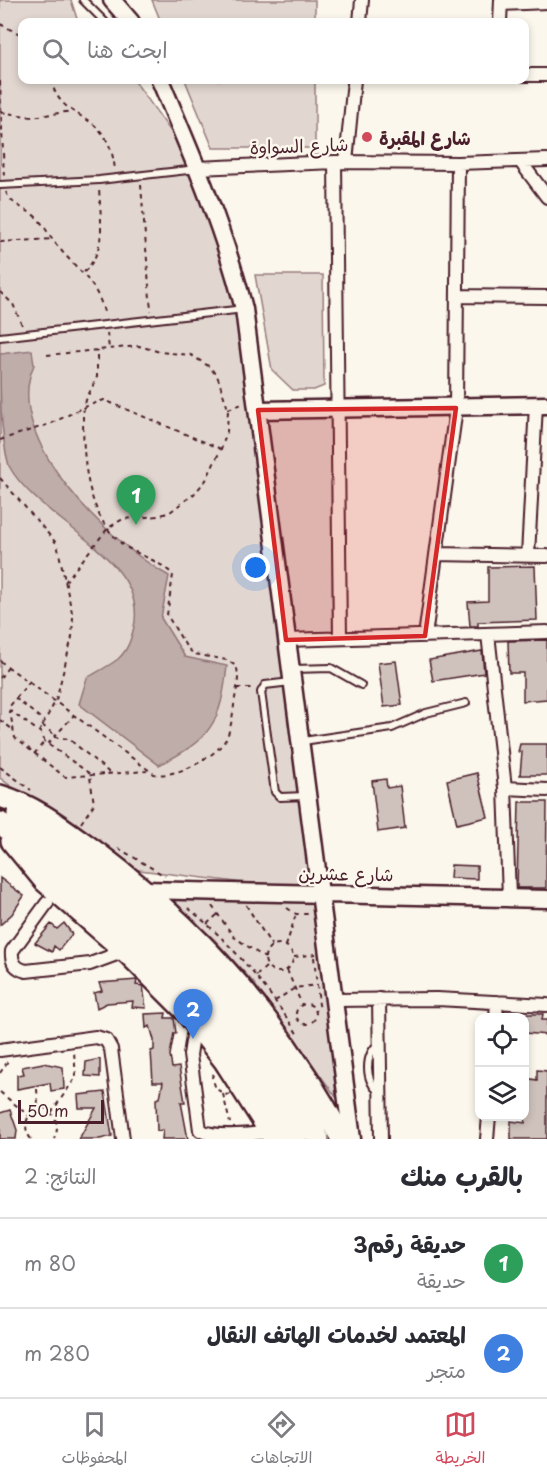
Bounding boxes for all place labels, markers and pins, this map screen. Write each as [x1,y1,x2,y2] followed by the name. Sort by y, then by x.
[379,124,471,151] place label: شارع المقبرة
[360,130,374,144] marker: شارع المقبرة
[116,476,156,525] pin: 1
[174,990,212,1039] pin: 2

